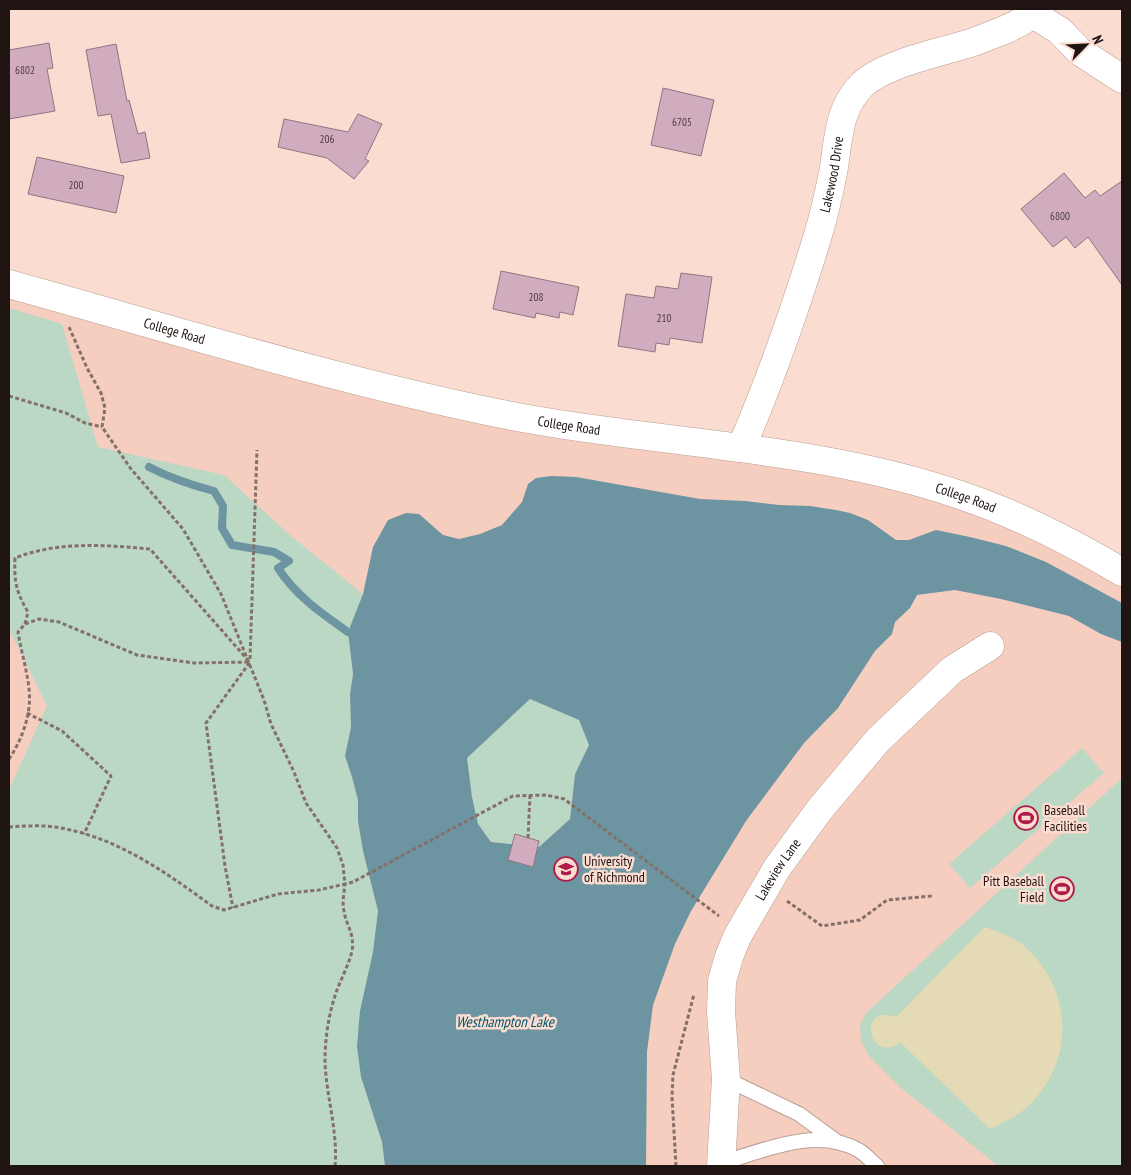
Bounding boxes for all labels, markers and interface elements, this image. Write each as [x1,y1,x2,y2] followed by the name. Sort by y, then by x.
[1061,20,1111,70] north arrow
[1088,33,1108,47] text: N
[15,63,35,77] house number: 6802
[672,115,692,129] house number: 6705
[320,132,334,146] house number: 206
[816,135,847,214] street label: Lakewood Drive
[69,178,83,192] house number: 200
[1050,209,1070,223] house number: 6800
[529,290,543,304] house number: 208
[657,311,671,325] house number: 210
[142,314,207,348] street label: College Road
[536,412,601,439] street label: College Road
[933,479,999,516] street label: College Road
[1044,801,1087,835] place label: Baseball Facilities
[1013,805,1039,831] sports icon: Baseball Facilities
[751,835,805,904] street label: Lakeview Lane
[584,852,645,886] place label: University of Richmond
[553,856,579,882] school or university icon: University of Richmond
[983,872,1045,906] place label: Pitt Baseball Field
[1049,876,1075,902] sports icon: Pitt Baseball Field
[456,1012,555,1031] water label: Westhampton Lake

